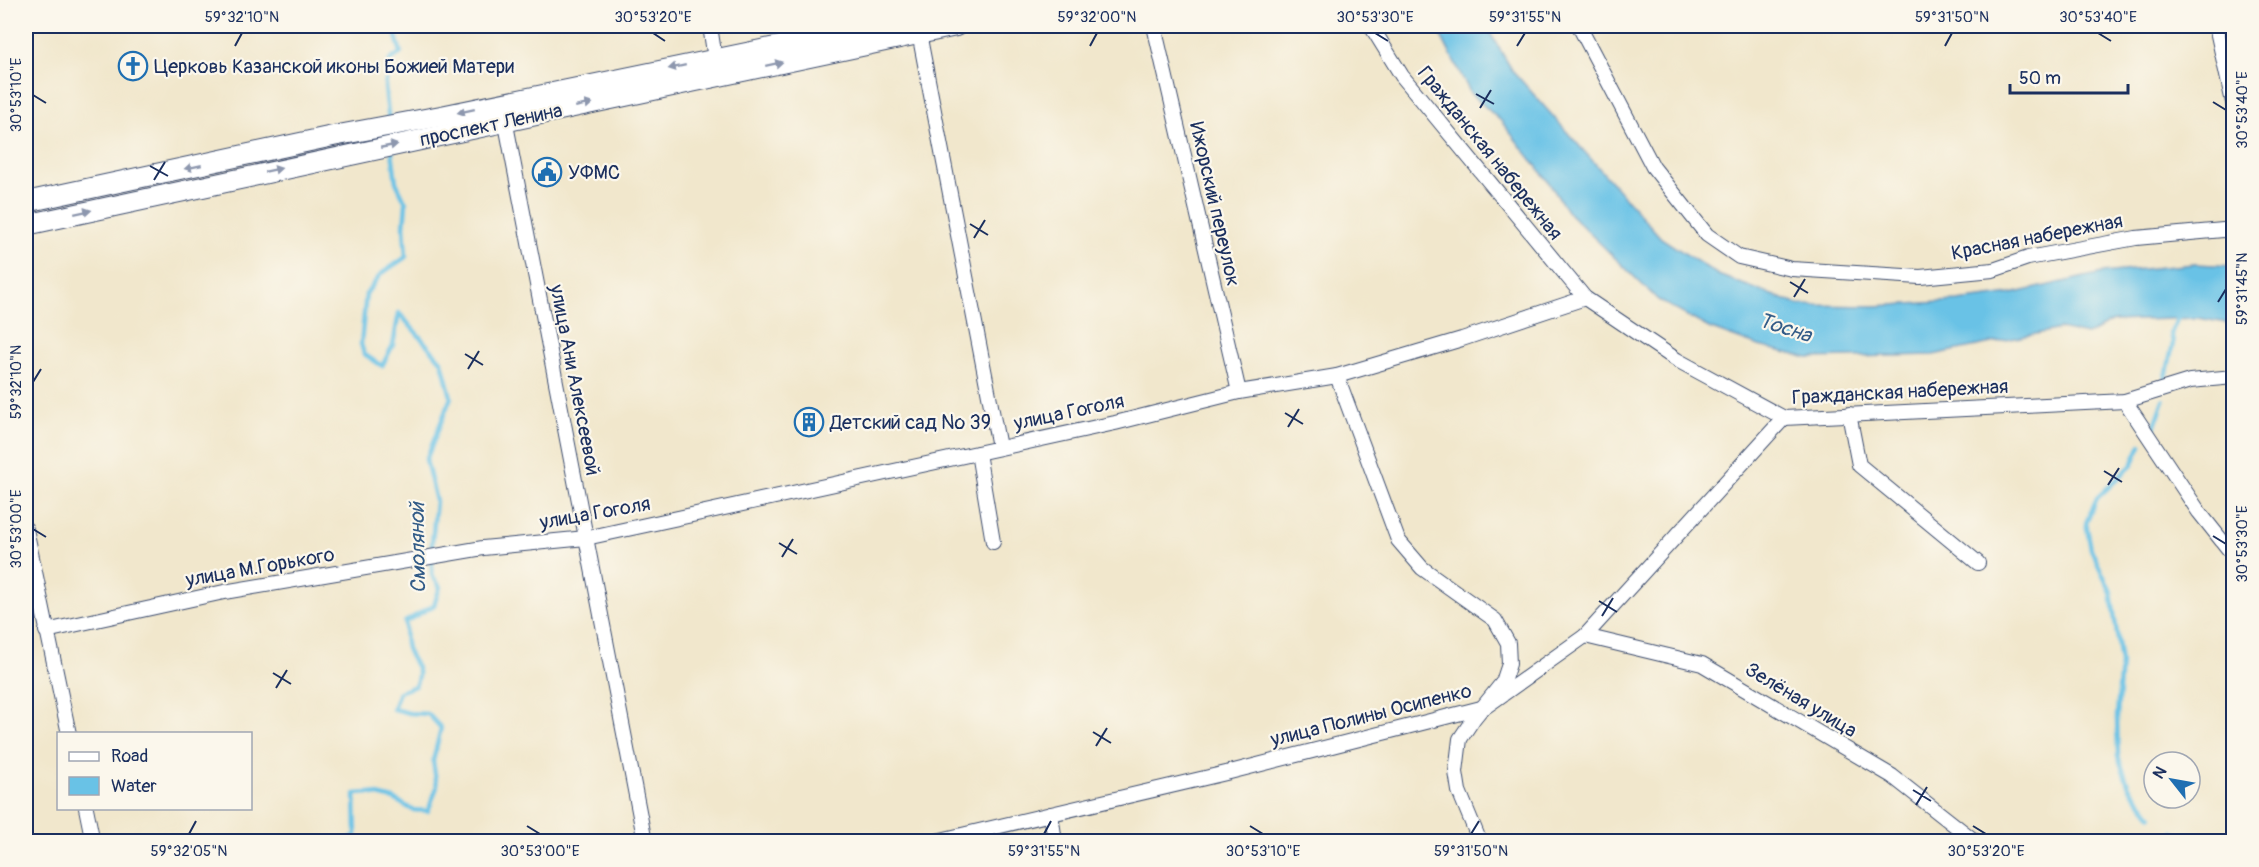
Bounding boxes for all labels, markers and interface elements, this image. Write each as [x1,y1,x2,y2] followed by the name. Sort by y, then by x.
[205,8,279,27] text: 59°32'10"N
[614,8,692,27] text: 30°53'20"E
[1058,8,1136,27] text: 59°32'00"N
[1336,8,1414,27] text: 30°53'30"E
[1489,8,1561,27] text: 59°31'55"N
[1915,8,1989,27] text: 59°31'50"N
[2059,8,2137,27] text: 30°53'40"E
[117,50,149,82] church icon: Церковь Казанской иконы Божией Матери
[154,54,514,79] place label: Церковь Казанской иконы Божией Матери
[7,57,26,132] text: 30°53'10"E
[2010,57,2128,95] scale bar
[765,59,784,68] one-way arrow
[1412,61,1568,245] street label: Гражданская набережная
[667,63,686,72] one-way arrow
[2019,67,2061,90] text: 50 m
[2233,71,2252,149] text: 30°53'40"E
[417,98,565,152] street label: проспект Ленина
[574,100,593,109] one-way arrow
[456,107,475,116] one-way arrow
[1184,119,1246,289] street label: Ижорский переулок
[380,141,399,150] one-way arrow
[531,156,563,188] public building icon: УФМС
[568,160,620,185] place label: УФМС
[184,162,203,172] one-way arrow
[264,165,283,174] one-way arrow
[73,207,92,216] one-way arrow
[1949,208,2125,266] street label: Красная набережная
[2233,253,2252,325] text: 59°31'45"N
[544,281,606,478] street label: улица Ани Алексеевой
[1755,307,1816,350] water label: Тосна
[7,345,26,419] text: 59°32'10"N
[1791,374,2009,410] street label: Гражданская набережная
[1011,388,1126,436] street label: улица Гоголя
[793,406,825,438] building icon: Детский сад № 39
[829,410,991,435] place label: Детский сад № 39
[7,489,26,569] text: 30°53'00"E
[537,491,652,535] street label: улица Гоголя
[404,500,432,594] water label: Смоляной
[2233,505,2252,583] text: 30°53'30"E
[183,542,337,593] street label: улица М.Горького
[1741,657,1861,743] street label: Зелёная улица
[1267,678,1474,752] street label: улица Полины Осипенко
[57,732,252,810] legend
[111,745,148,768] text: Road
[2142,750,2202,810] north arrow
[2149,763,2171,783] text: N
[111,775,157,798] text: Water
[151,842,227,861] text: 59°32'05"N
[500,842,580,861] text: 30°53'00"E
[1008,842,1080,861] text: 59°31'55"N
[1226,842,1301,861] text: 30°53'10"E
[1434,842,1508,861] text: 59°31'50"N
[1947,842,2025,861] text: 30°53'20"E

